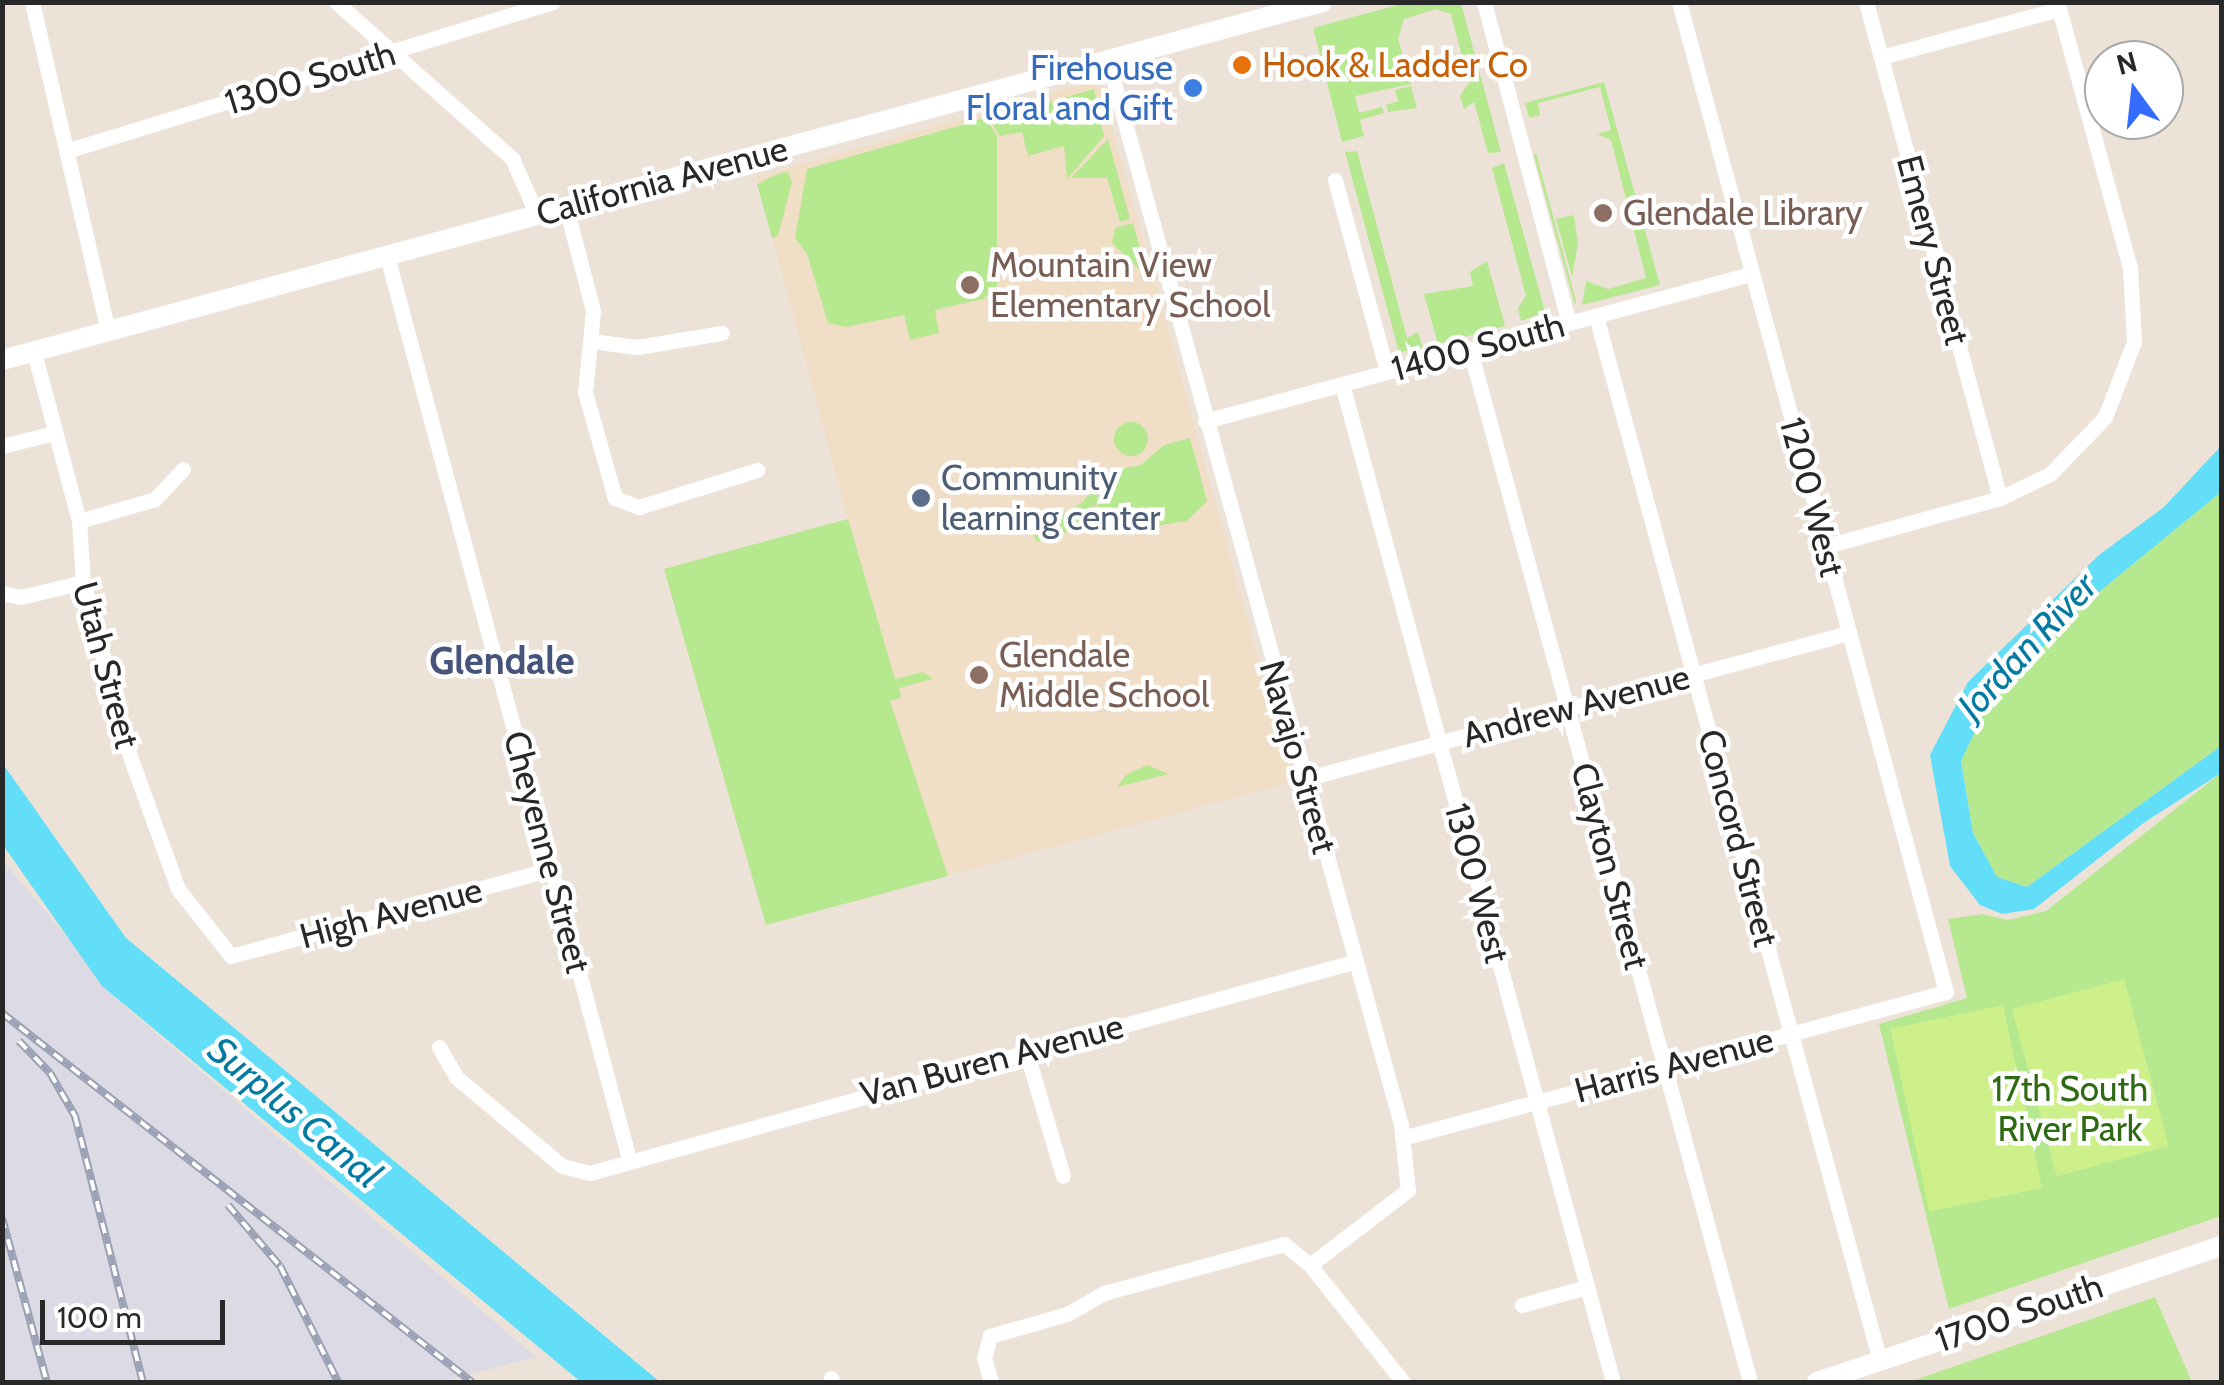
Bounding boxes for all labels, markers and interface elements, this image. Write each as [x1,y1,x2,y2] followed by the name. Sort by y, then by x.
[220,32,400,124] street label: 1300 South
[2084,40,2184,140] north arrow
[1262,44,1528,86] place label: Hook & Ladder Co
[2113,44,2141,82] text: N
[966,47,1173,129] place label: Firehouse Floral and Gift
[1231,54,1253,76] marker: Hook & Ladder Co
[1182,77,1204,99] marker: Firehouse Floral and Gift
[532,127,792,235] street label: California Avenue
[1888,151,1978,349] street label: Emery Street
[1623,192,1863,234] place label: Glendale Library
[1592,202,1614,224] marker: Glendale Library
[990,244,1271,326] place label: Mountain View Elementary School
[959,274,981,296] marker: Mountain View Elementary School
[1387,304,1569,390] street label: 1400 South
[1771,413,1853,581] street label: 1200 West
[941,457,1160,539] place label: Community learning center
[910,487,932,509] marker: Community learning center
[1948,563,2106,729] water label: Jordan River
[64,577,148,753] street label: Utah Street
[999,634,1209,716] place label: Glendale Middle School
[429,638,575,684] district label: Glendale
[1250,656,1346,858] street label: Navajo Street
[1458,656,1694,756] street label: Andrew Avenue
[968,664,990,686] marker: Glendale Middle School
[1689,725,1787,951] street label: Concord Street
[495,727,599,977] street label: Cheyenne Street
[1562,758,1658,974] street label: Clayton Street
[1436,799,1518,967] street label: 1300 West
[295,869,487,957] street label: High Avenue
[856,1005,1128,1115] street label: Van Buren Avenue
[1570,1018,1778,1112] street label: Harris Avenue
[199,1027,391,1197] water label: Surplus Canal
[1992,1068,2148,1150] park label: 17th South River Park
[1930,1265,2108,1361] street label: 1700 South
[45,1280,230,1342] scale bar
[57,1299,142,1336] text: 100 m

